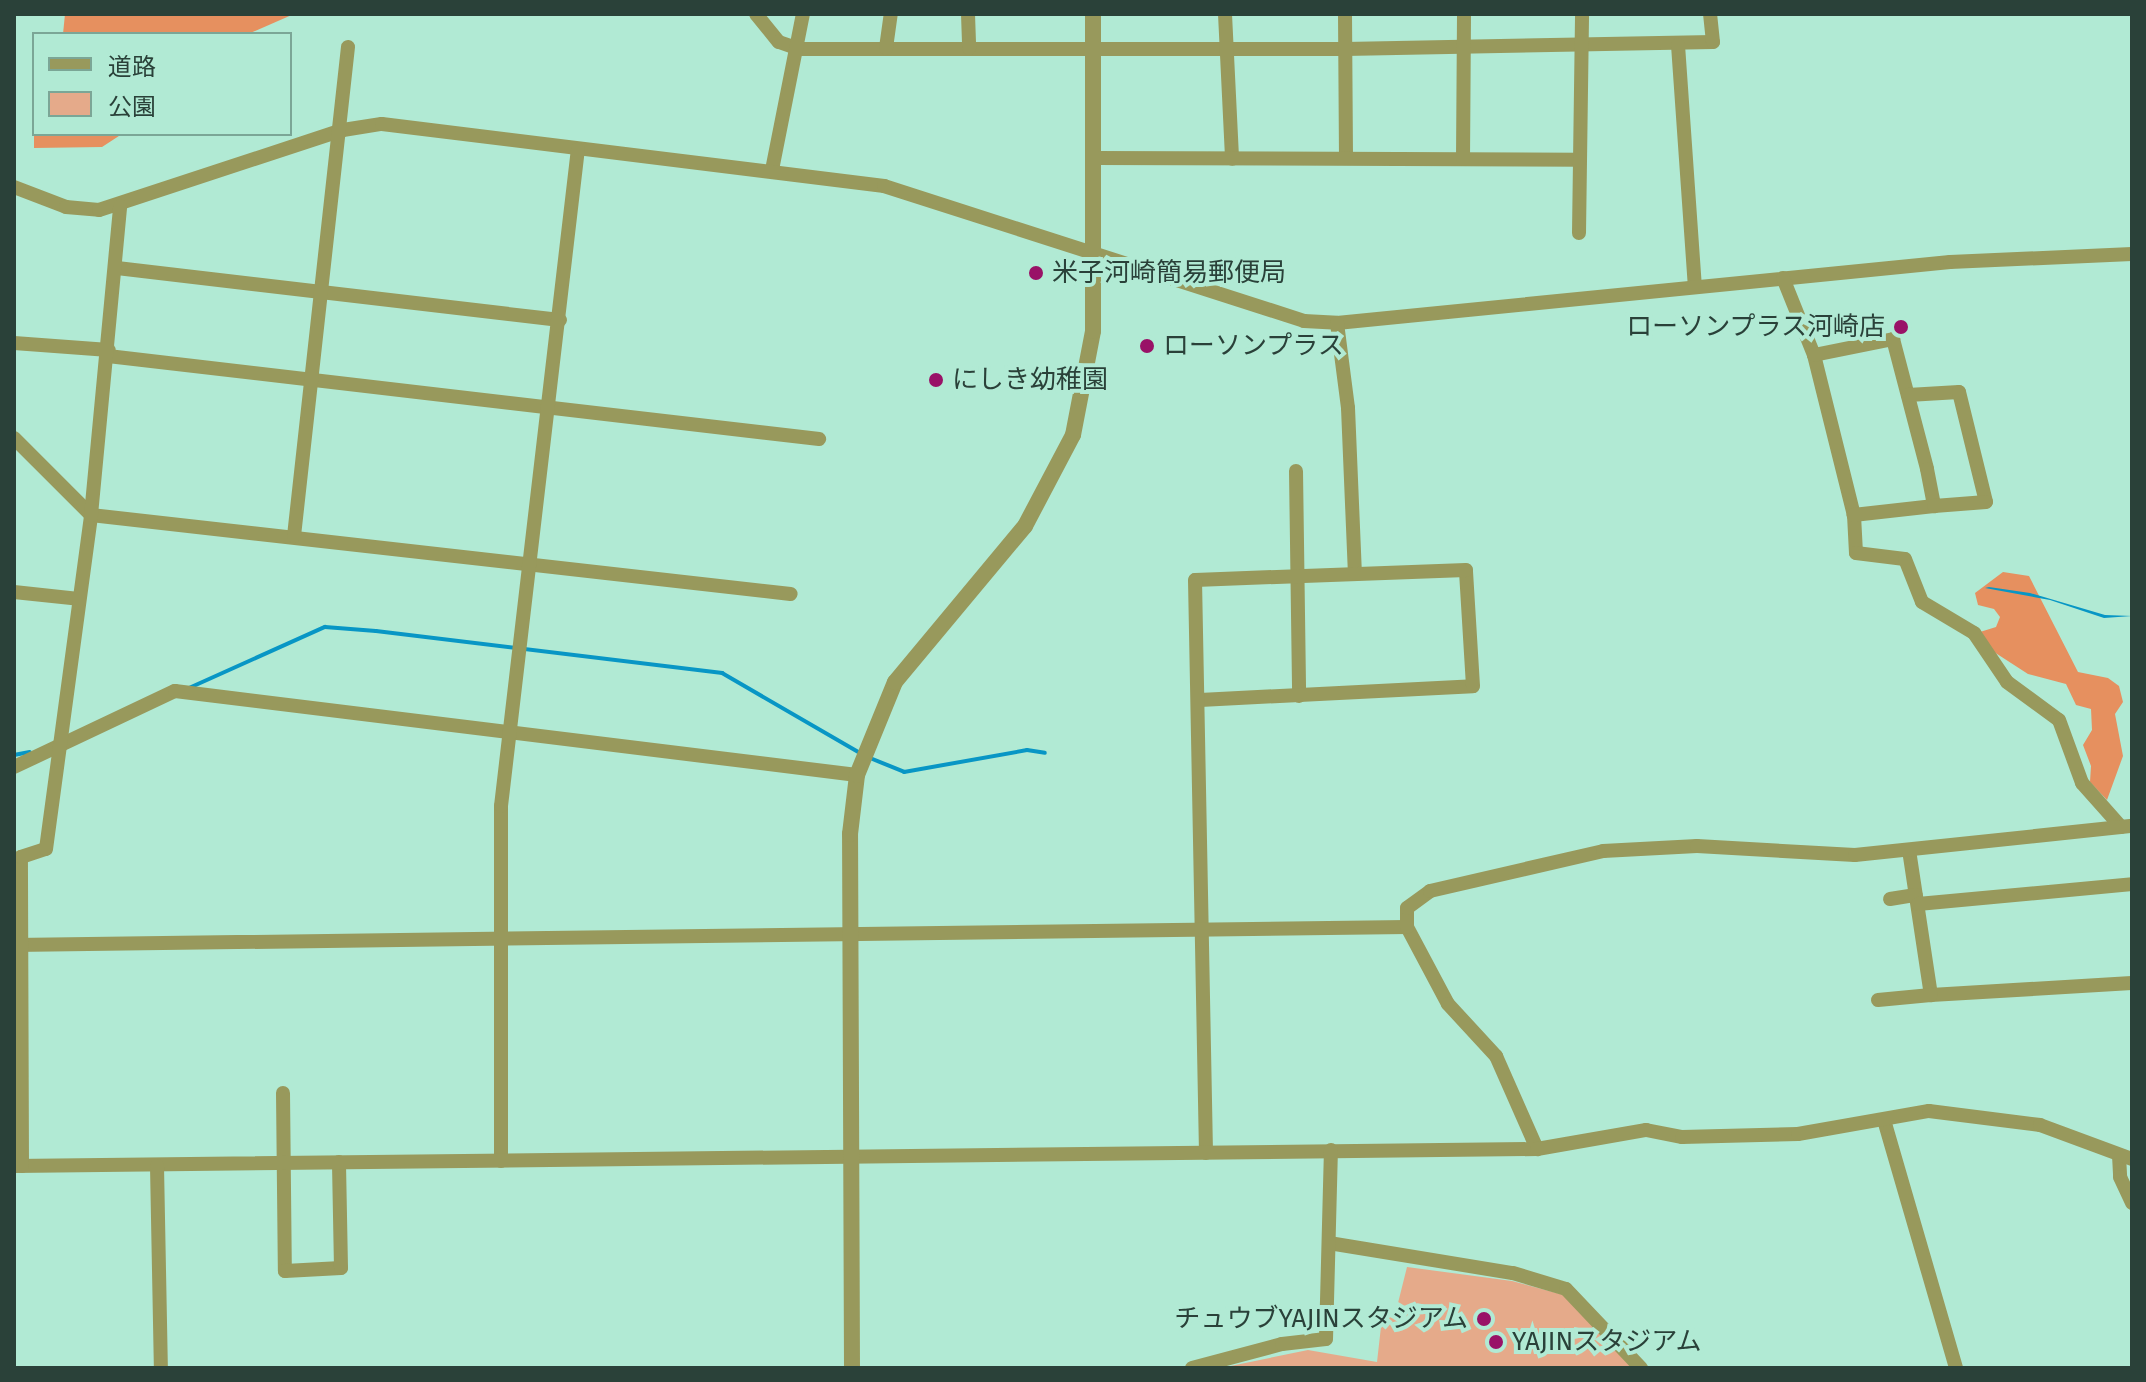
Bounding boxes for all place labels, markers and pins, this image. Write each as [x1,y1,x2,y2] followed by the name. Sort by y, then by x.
[1052,257,1286,289] place label: 米子河崎簡易郵便局
[1027,264,1045,282] marker: 米子河崎簡易郵便局
[1625,311,1885,343] place label: ローソンプラス河崎店
[1892,318,1910,336] marker: ローソンプラス河崎店
[1163,330,1345,362] place label: ローソンプラス
[1138,337,1156,355] marker: ローソンプラス
[952,364,1108,396] place label: にしき幼稚園
[927,371,945,389] marker: にしき幼稚園
[1173,1303,1468,1335] place label: チュウブYAJINスタジアム
[1475,1310,1493,1328] marker: チュウブYAJINスタジアム
[1512,1326,1703,1358] place label: YAJINスタジアム
[1487,1333,1505,1351] marker: YAJINスタジアム

